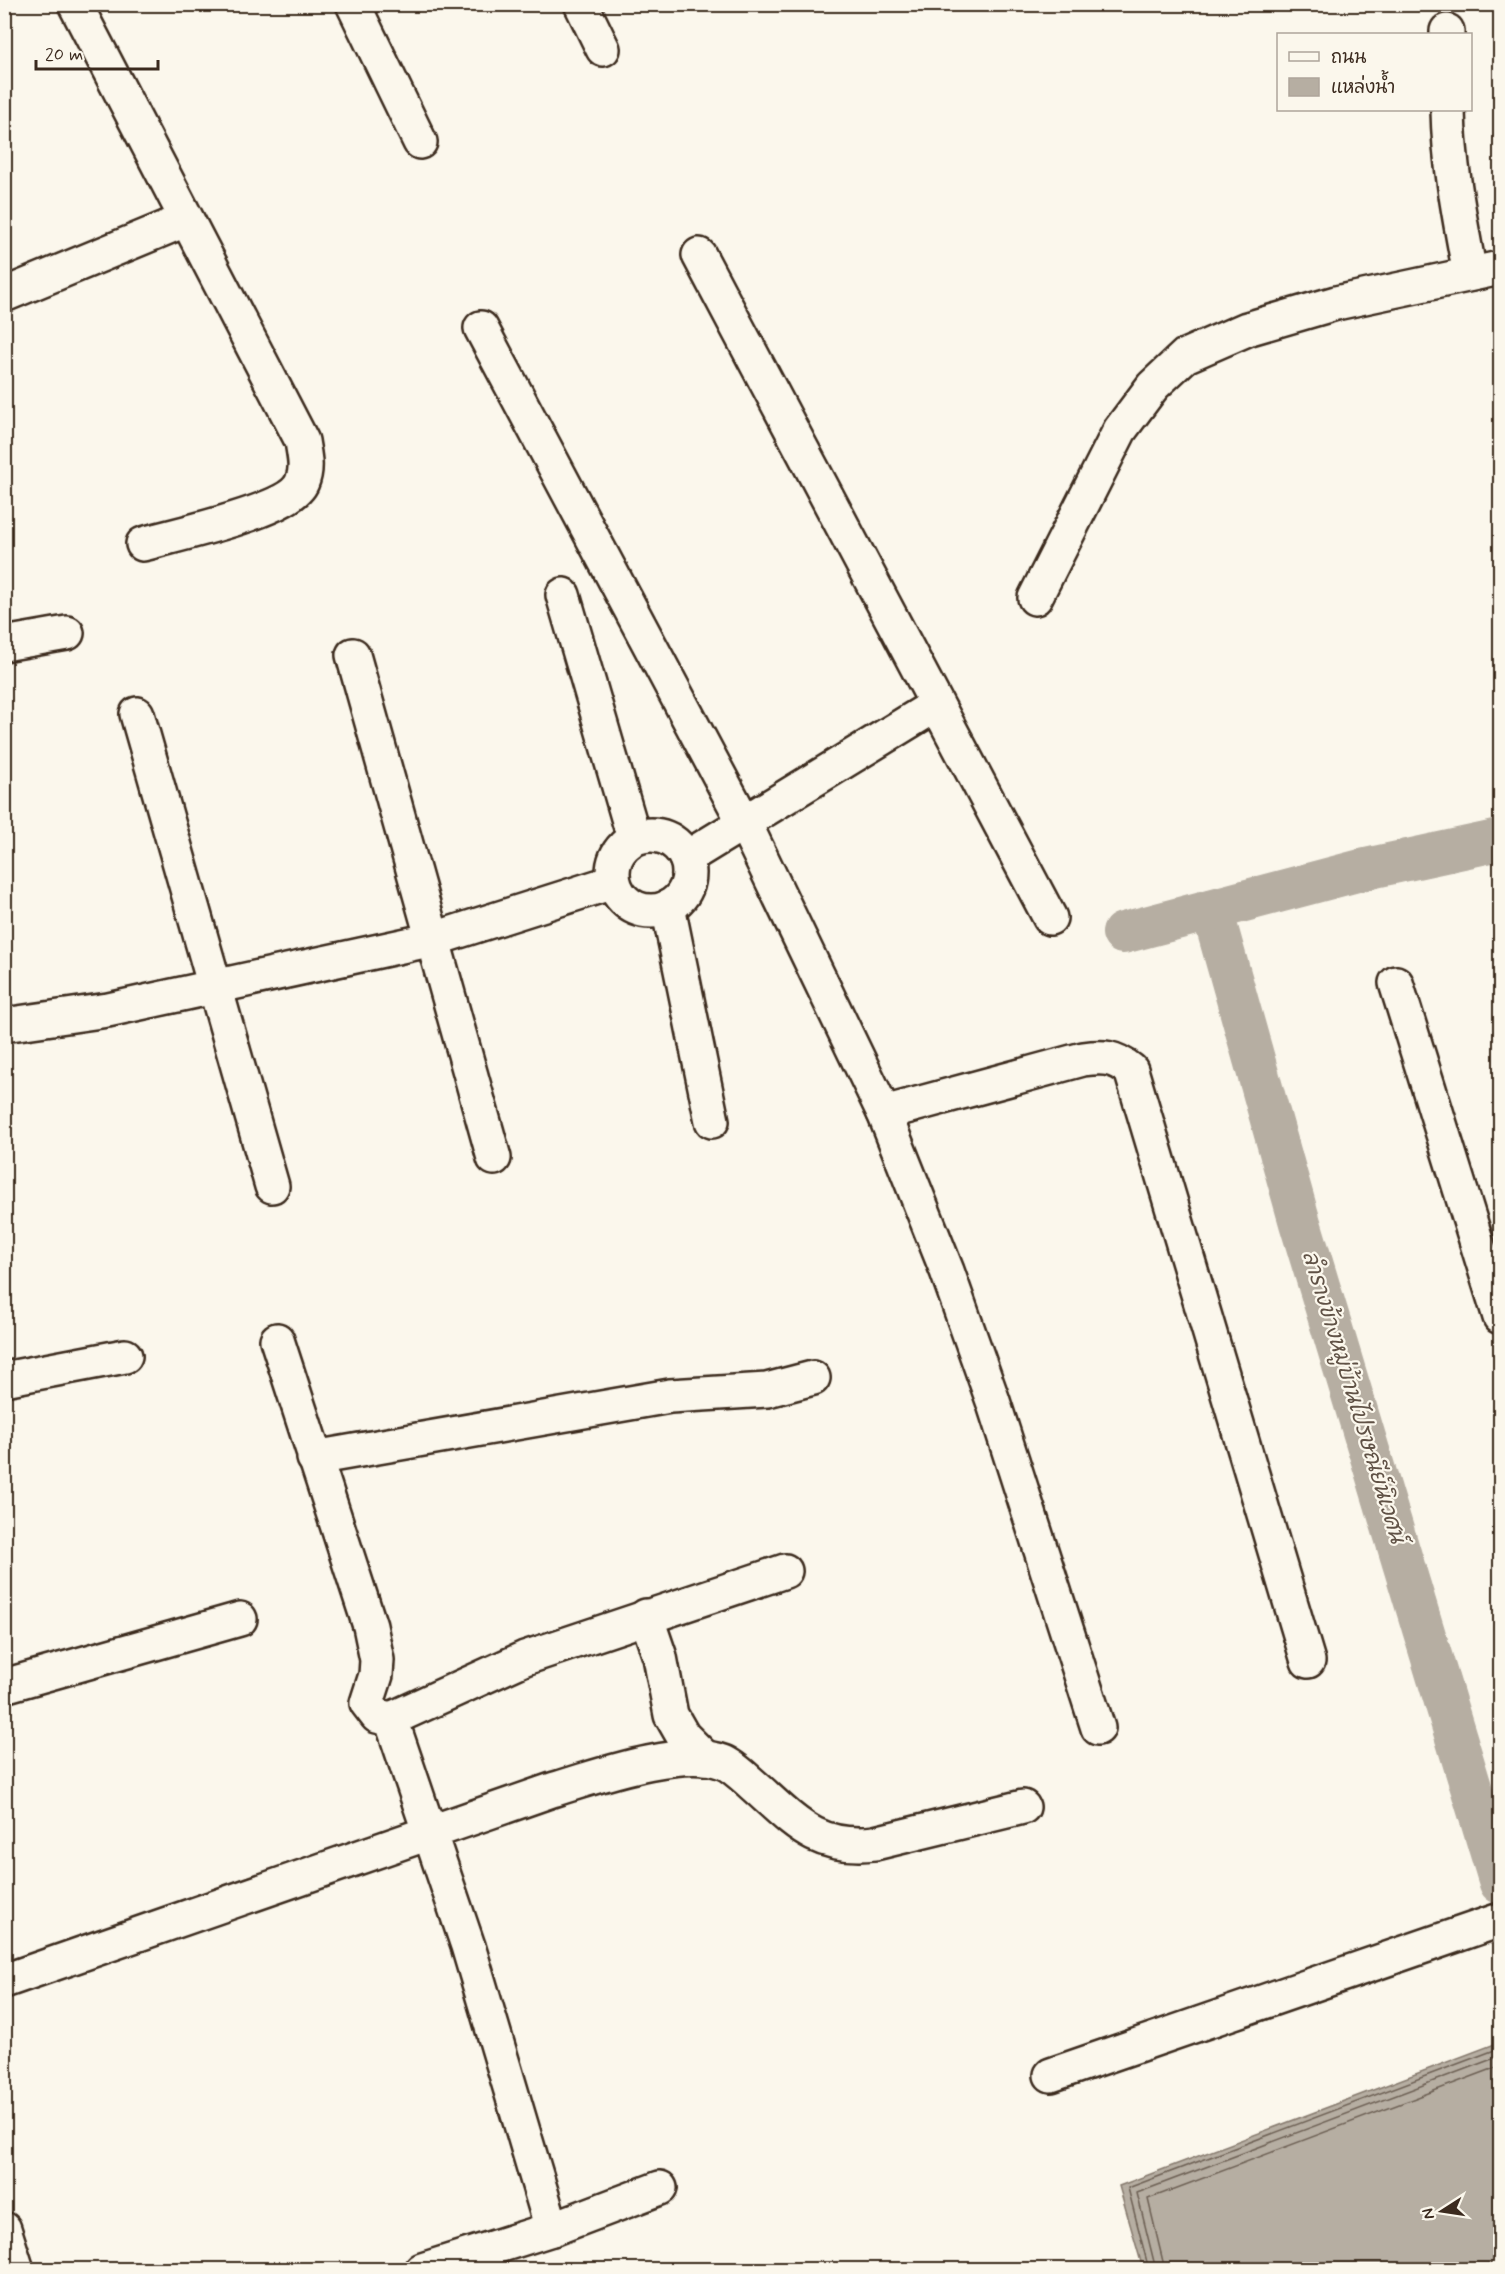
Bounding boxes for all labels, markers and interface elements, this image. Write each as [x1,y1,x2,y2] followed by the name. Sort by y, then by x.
[36,33,158,71] scale bar
[1277,33,1472,111] legend
[45,43,83,67] text: 20 m
[1331,46,1366,70] text: ถนน
[1331,70,1395,100] text: แหล่งน้ำ
[1294,1247,1414,1552] water label: ลำรางข้างหมู่บ้านไปรษณีย์นิเวศน์
[1412,2181,1472,2241] north arrow
[1417,2206,1440,2221] text: N

